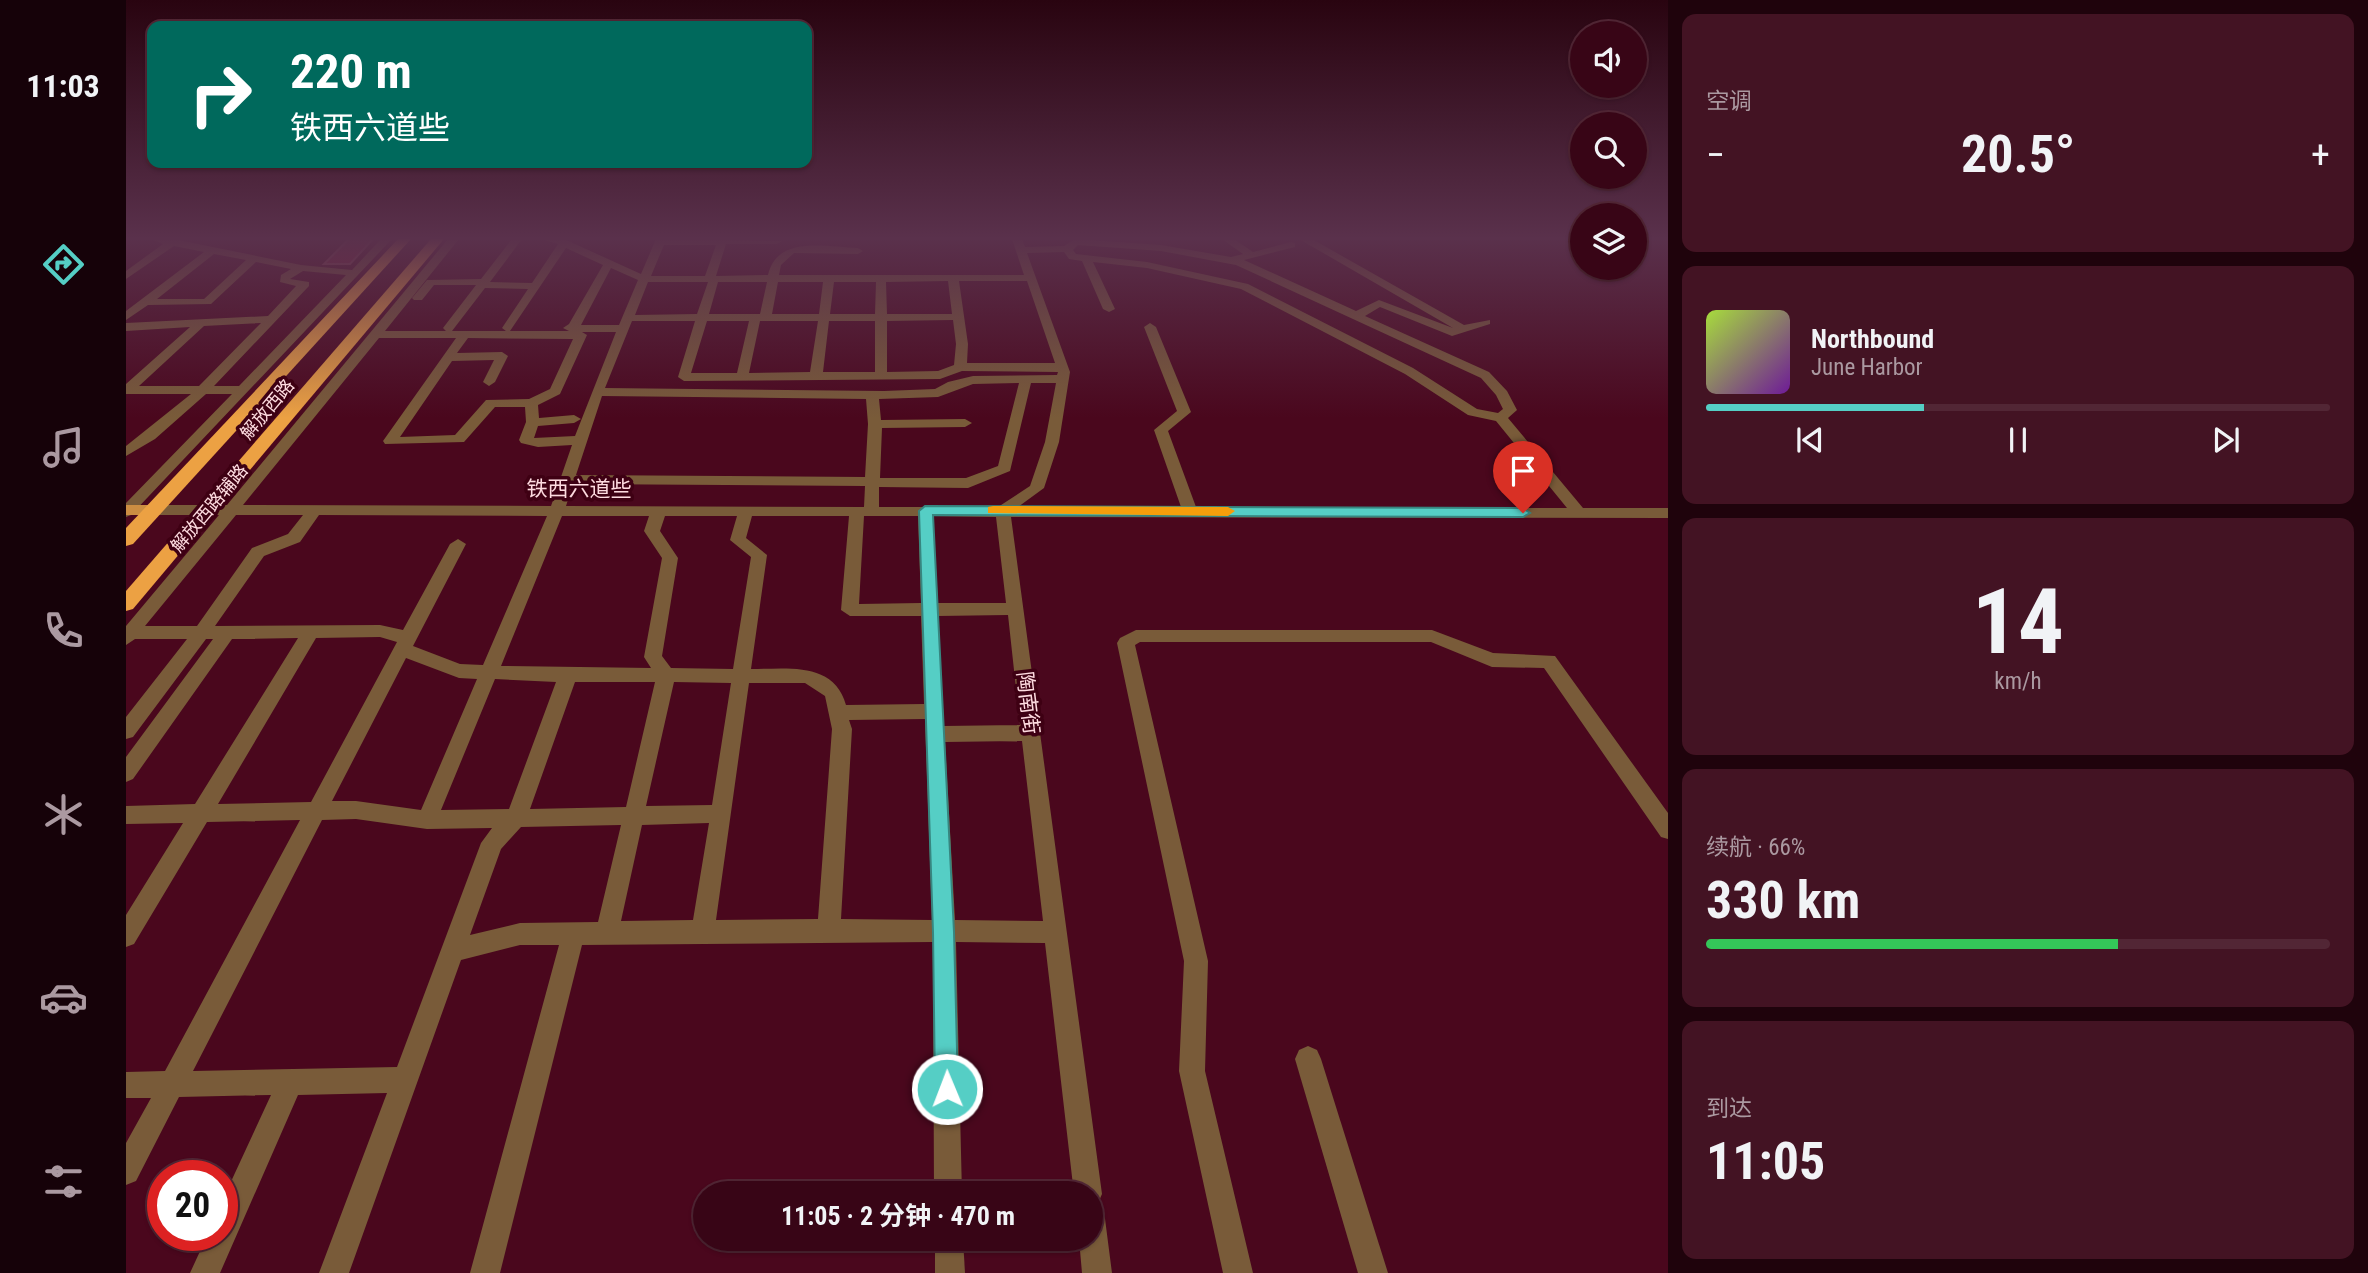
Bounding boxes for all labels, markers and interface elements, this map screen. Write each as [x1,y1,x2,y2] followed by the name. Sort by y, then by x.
[1570,21,1647,280] map controls
[1570,21,1647,98] button: sound
[290,43,412,100] text: 220 m
[175,49,266,140] icon: right
[26,67,100,105] text: 11:03
[1706,88,1752,115] text: 空调
[290,109,450,147] text: 铁西六道些
[1570,112,1647,189] button: search
[1961,124,2075,185] text: 20.5°
[1706,133,1725,177] text: −
[2311,133,2330,177] text: +
[1570,203,1647,280] button: layers
[39,240,88,289] icon: directions
[1811,324,1934,354] text: Northbound
[1811,354,1923,381] text: June Harbor
[236,375,298,443] street label: 解放西路
[1791,421,1829,459] icon: previous
[1999,421,2037,459] icon: pause
[2207,421,2245,459] icon: next
[39,423,88,472] icon: music
[1493,441,1553,513] pin
[1504,452,1542,490] icon: arrive
[166,460,252,556] street label: 解放西路辅路
[527,477,632,501] street label: 铁西六道些
[1972,569,2064,675] text: 14
[39,606,88,655] icon: phone
[1994,668,2042,695] text: km/h
[1012,670,1044,736] street label: 陶南街
[39,790,88,839] icon: climate
[1706,834,1805,861] text: 续航 · 66%
[1706,870,1860,931] text: 330 km
[39,973,88,1022] icon: car
[910,1052,984,1126] position arrow
[1706,1095,1752,1122] text: 到达
[1706,1131,1825,1192] text: 11:05
[39,1157,88,1206] icon: filters
[147,1160,238,1251] speed limit sign: 20
[781,1201,1015,1231] text: 11:05 · 2 分钟 · 470 m

